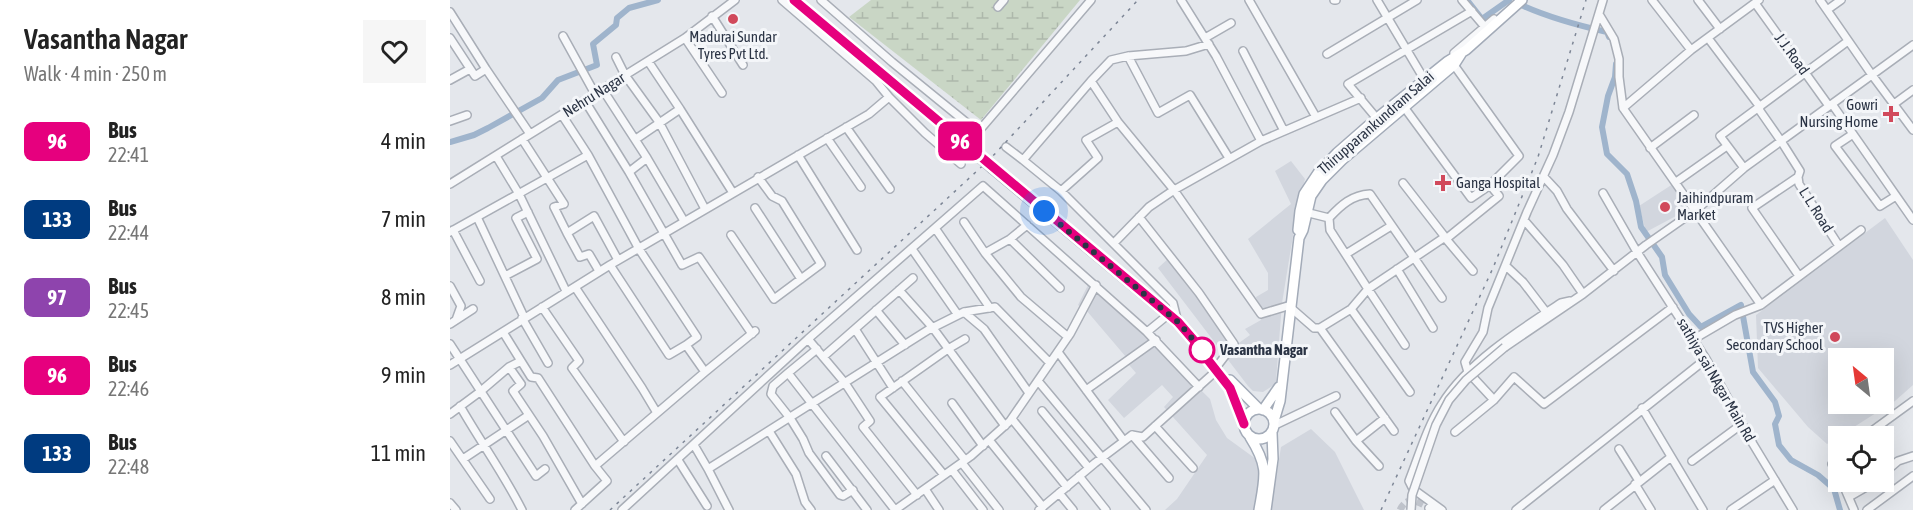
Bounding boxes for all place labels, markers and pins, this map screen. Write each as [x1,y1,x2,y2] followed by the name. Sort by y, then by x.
[726,12,740,26] marker: Madurai Sundar Tyres Pvt Ltd.
[689,28,777,62] place label: Madurai Sundar Tyres Pvt Ltd.
[1800,96,1878,130] place label: Gowri Nursing Home
[1882,105,1900,123] marker: Gowri Nursing Home
[1434,174,1452,192] marker: Ganga Hospital
[1456,174,1540,191] place label: Ganga Hospital
[1677,189,1754,223] place label: Jaihindpuram Market
[1658,200,1672,214] marker: Jaihindpuram Market
[1726,319,1824,353] place label: TVS Higher Secondary School
[1828,330,1842,344] marker: TVS Higher Secondary School
[1189,337,1215,363] marker: Vasantha Nagar
[1219,341,1308,358] place label: Vasantha Nagar

